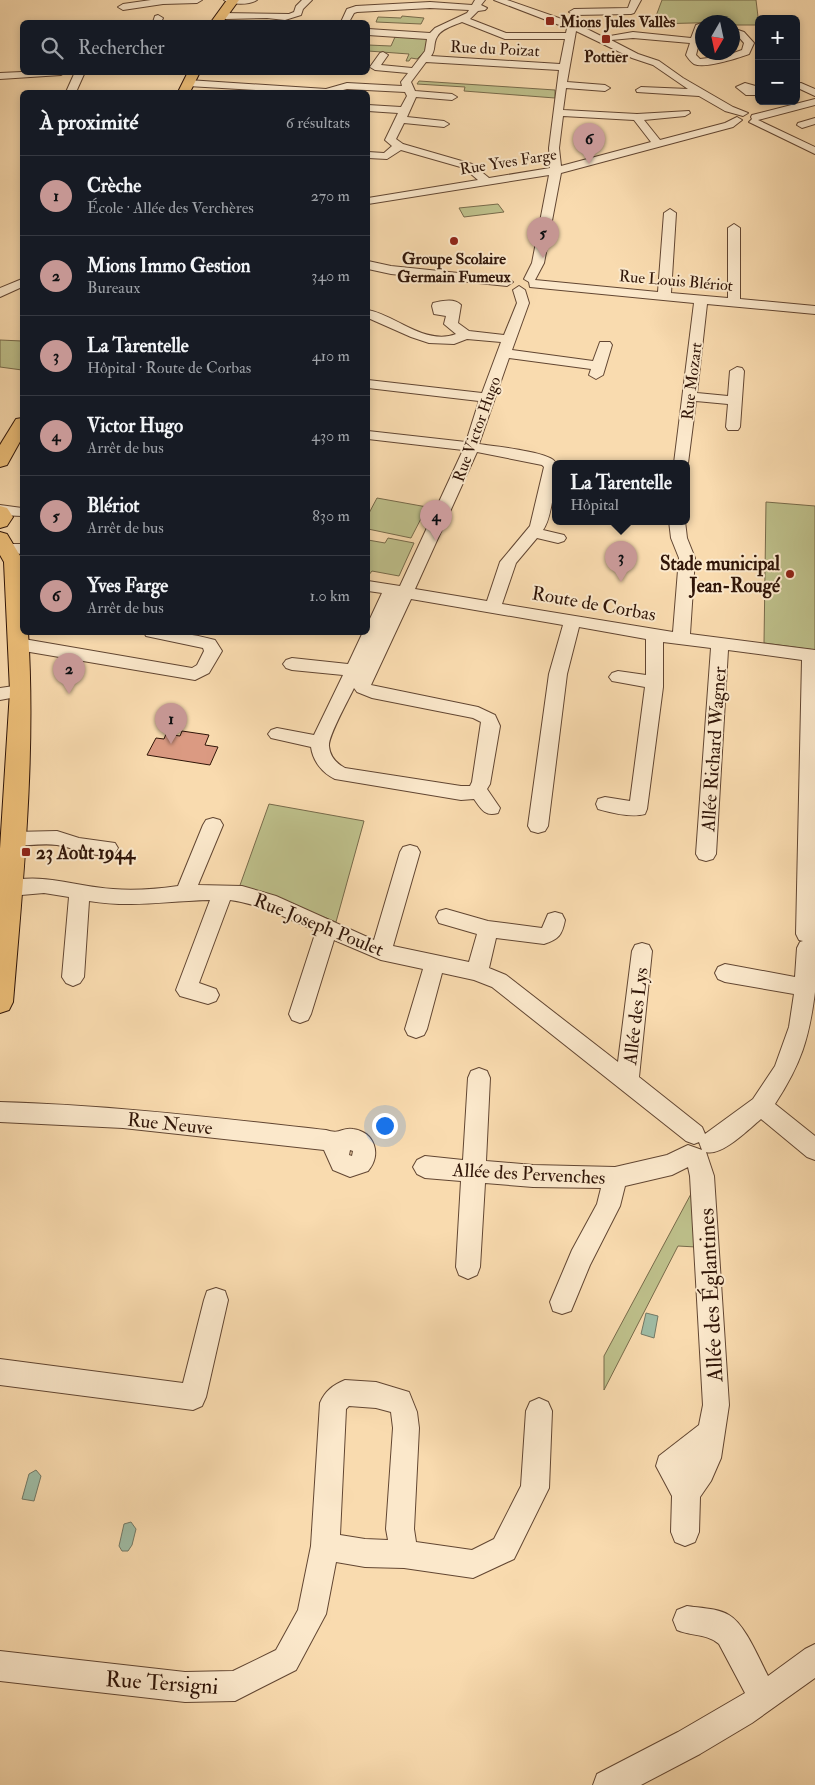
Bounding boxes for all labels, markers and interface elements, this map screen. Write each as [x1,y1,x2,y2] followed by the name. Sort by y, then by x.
[559,12,676,33] place label: Mions Jules Vallès
[544,15,556,27] marker: Mions Jules Vallès
[695,15,740,60] north arrow
[755,15,800,105] map controls
[755,15,800,60] button: +
[20,20,370,75] search box
[600,33,612,45] marker: Pottier
[38,34,66,62] icon: search
[78,36,165,60] text: Rechercher
[450,37,540,61] street label: Rue du Poizat
[584,47,629,67] place label: Pottier
[755,60,800,105] button: −
[40,109,138,136] text: À proximité
[286,113,350,133] text: 6 résultats
[573,123,605,164] pin: 6
[458,144,558,180] street label: Rue Yves Farge
[87,174,141,198] text: Crèche
[53,186,59,206] text: 1
[311,186,350,206] text: 270 m
[87,198,254,218] text: École · Allée des Verchères
[527,217,559,258] pin: 5
[448,235,460,247] marker: Groupe Scolaire Germain Fumeux
[397,249,512,287] place label: Groupe Scolaire Germain Fumeux
[87,254,251,278] text: Mions Immo Gestion
[52,266,60,286] text: 2
[311,266,350,286] text: 340 m
[618,266,734,296] street label: Rue Louis Blériot
[87,278,140,298] text: Bureaux
[87,334,189,358] text: La Tarentelle
[677,341,707,421] street label: Rue Mozart
[53,346,59,366] text: 3
[312,346,350,366] text: 410 m
[87,358,251,378] text: Hôpital · Route de Corbas
[449,374,505,485] street label: Rue Victor Hugo
[87,414,183,438] text: Victor Hugo
[52,426,60,446] text: 4
[311,426,350,446] text: 430 m
[87,438,164,458] text: Arrêt de bus
[552,460,690,525] popup
[570,471,672,495] text: La Tarentelle
[87,494,139,518] text: Blériot
[570,495,619,515] text: Hôpital
[420,500,452,541] pin: 4
[52,506,60,526] text: 5
[312,506,350,526] text: 830 m
[87,518,164,538] text: Arrêt de bus
[605,541,637,582] pin: 3
[660,552,781,599] place label: Stade municipal Jean-Rougé
[784,568,796,580] marker: Stade municipal Jean-Rougé
[87,574,168,598] text: Yves Farge
[530,581,658,627] street label: Route de Corbas
[52,586,60,606] text: 6
[310,586,350,606] text: 1.0 km
[87,598,164,618] text: Arrêt de bus
[53,653,85,694] pin: 2
[696,666,732,833] street label: Allée Richard Wagner
[155,703,187,744] pin: 1
[36,841,137,865] place label: 23 Août 1944
[20,846,32,858] marker: 23 Août 1944
[250,888,387,963] street label: Rue Joseph Poulet
[618,966,654,1067] street label: Allée des Lys
[126,1108,214,1140] street label: Rue Neuve
[372,1113,398,1139] your location
[451,1158,606,1190] street label: Allée des Pervenches
[691,1207,730,1384] street label: Allée des Églantines
[105,1665,219,1701] street label: Rue Tersigni

